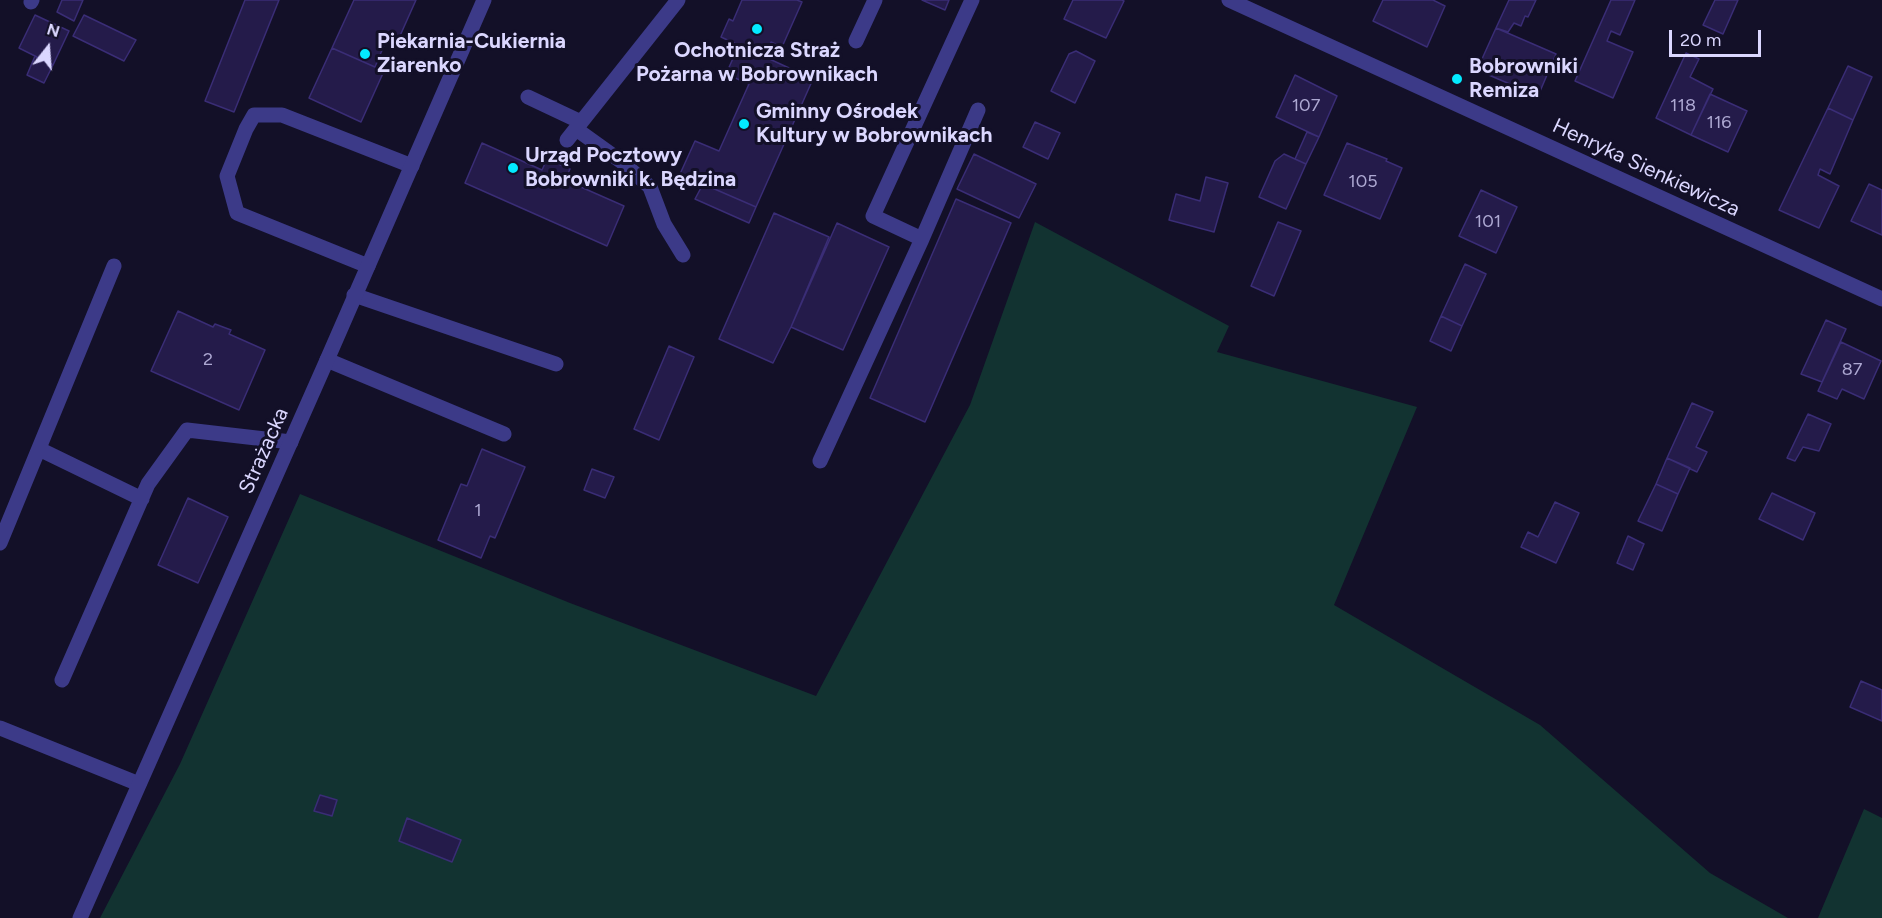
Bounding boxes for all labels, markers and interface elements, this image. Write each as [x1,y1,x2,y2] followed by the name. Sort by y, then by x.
[18,18,78,78] north arrow
[1672,18,1764,56] scale bar
[45,19,62,41] text: N
[750,22,764,36] marker: Ochotnicza Straż Pożarna w Bobrownikach
[377,29,566,79] place label: Piekarnia-Cukiernia Ziarenko
[1680,29,1721,51] text: 20 m
[636,38,878,88] place label: Ochotnicza Straż Pożarna w Bobrownikach
[358,47,372,61] marker: Piekarnia-Cukiernia Ziarenko
[1469,54,1578,104] place label: Bobrowniki Remiza
[1450,72,1464,86] marker: Bobrowniki Remiza
[1292,95,1320,117] house number: 107
[1670,95,1696,117] house number: 118
[756,99,992,149] place label: Gminny Ośrodek Kultury w Bobrownikach
[1706,112,1732,134] house number: 116
[1548,114,1744,222] street label: Henryka Sienkiewicza
[737,117,751,131] marker: Gminny Ośrodek Kultury w Bobrownikach
[525,143,736,193] place label: Urząd Pocztowy Bobrowniki k. Będzina
[506,161,520,175] marker: Urząd Pocztowy Bobrowniki k. Będzina
[1348,171,1378,193] house number: 105
[1475,211,1501,233] house number: 101
[203,349,213,371] house number: 2
[1842,359,1862,381] house number: 87
[234,404,294,498] street label: Strażacka
[474,500,482,522] house number: 1

